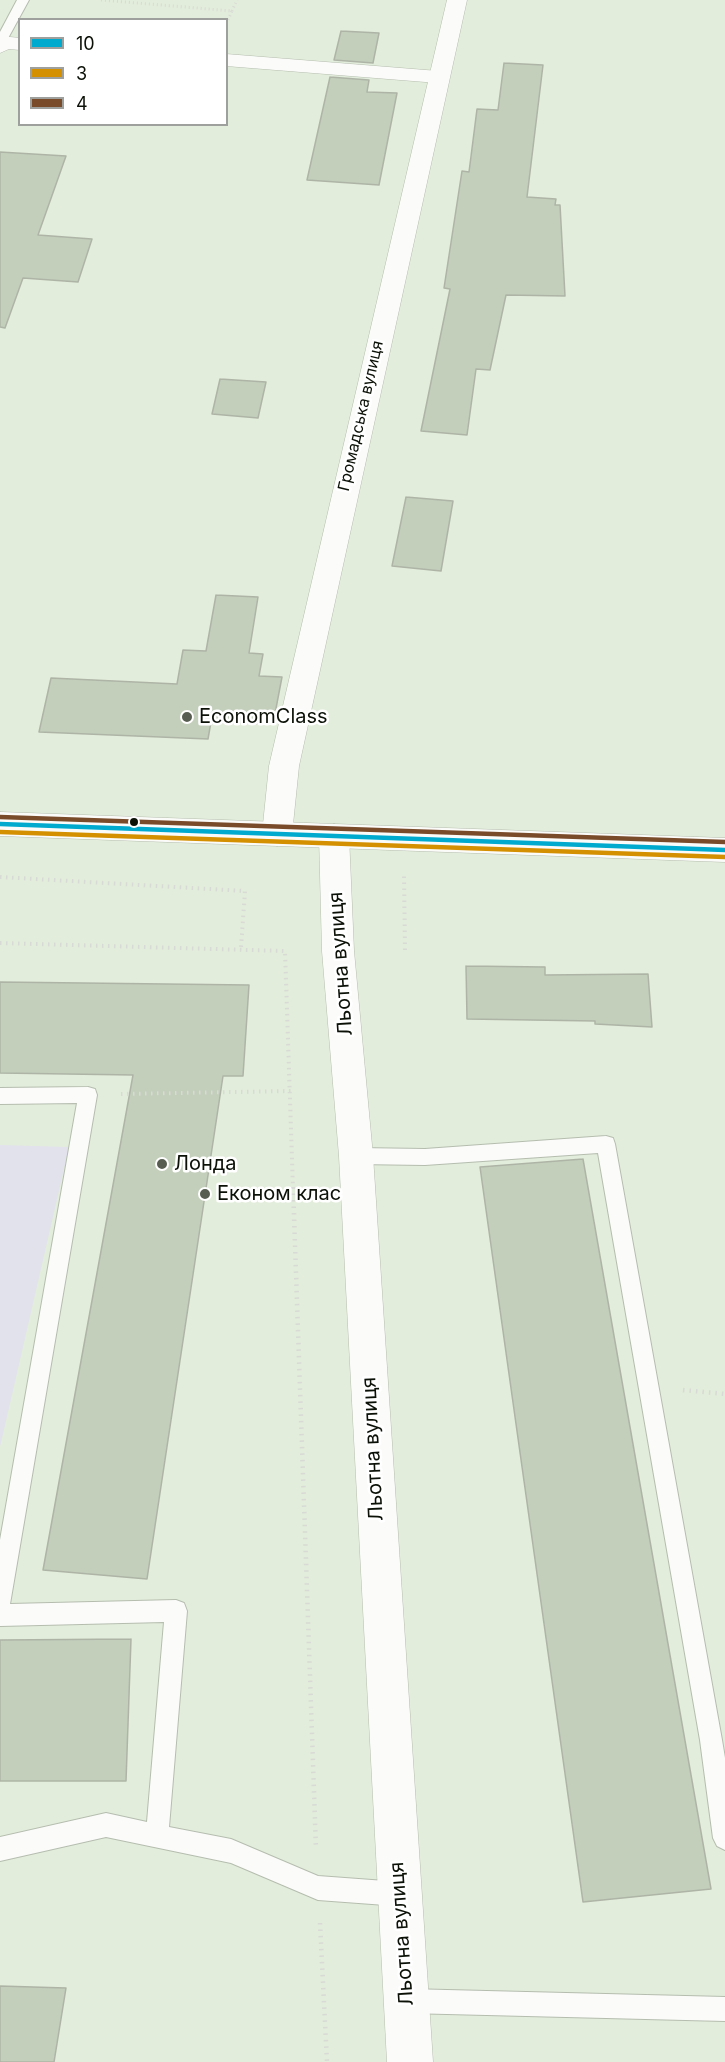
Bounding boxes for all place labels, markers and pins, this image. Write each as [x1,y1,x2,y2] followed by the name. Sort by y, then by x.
[199,705,328,729] place label: EconomClass
[180,710,194,724] marker: EconomClass
[128,816,140,828] unlabelled marker
[174,1152,237,1176] place label: Лонда
[155,1157,169,1171] marker: Лонда
[217,1182,341,1206] place label: Економ клас
[198,1187,212,1201] marker: Економ клас

